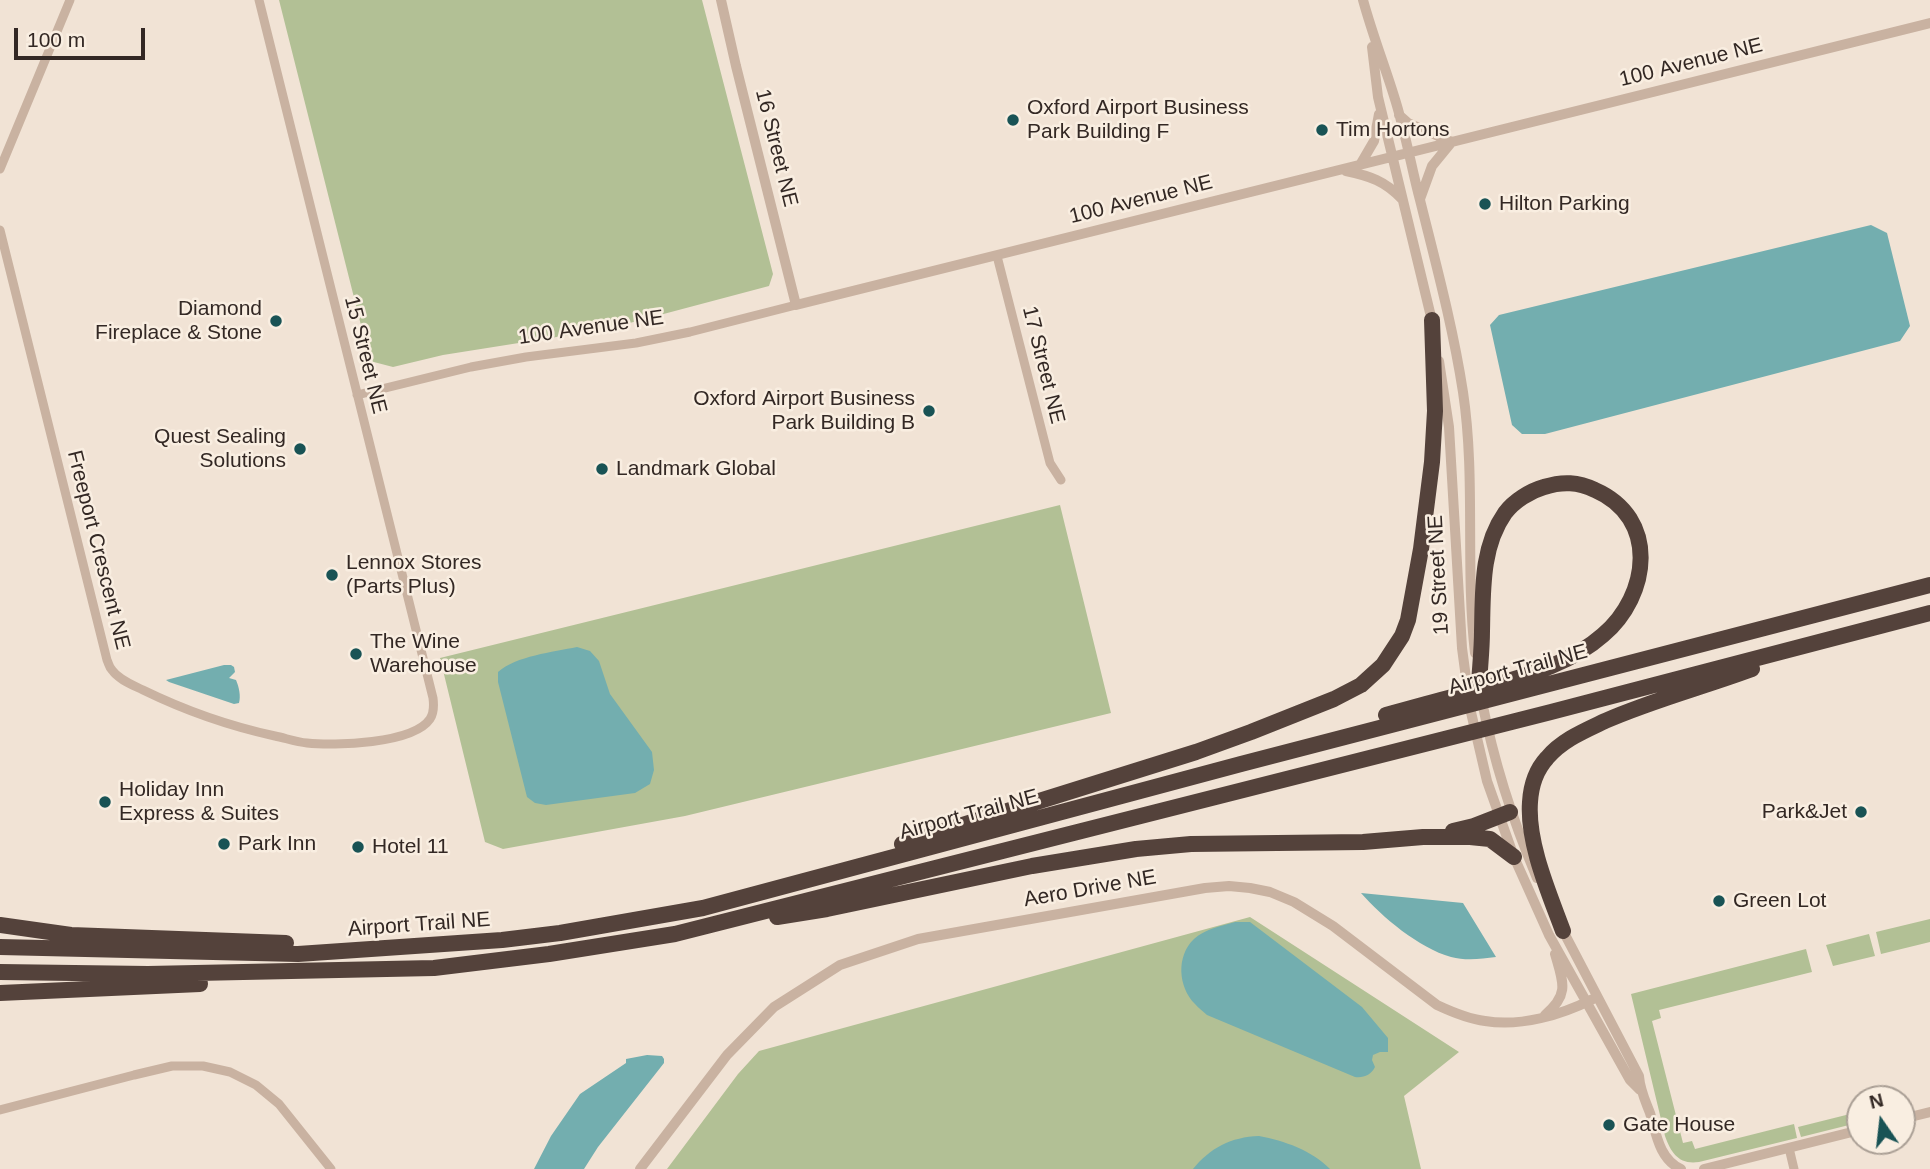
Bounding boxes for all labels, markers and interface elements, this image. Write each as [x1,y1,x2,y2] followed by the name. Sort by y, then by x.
[18,14,149,58] scale bar
[27,28,85,51] text: 100 m
[1617,33,1765,93] street label: 100 Avenue NE
[749,87,803,209] street label: 16 Street NE
[1027,95,1249,145] place label: Oxford Airport Business Park Building F
[1005,112,1021,128] marker: Oxford Airport Business Park Building F
[1336,117,1450,143] place label: Tim Hortons
[1314,122,1330,138] marker: Tim Hortons
[1067,170,1215,230] street label: 100 Avenue NE
[1499,191,1630,217] place label: Hilton Parking
[1477,196,1493,212] marker: Hilton Parking
[338,294,392,416] street label: 15 Street NE
[95,296,262,346] place label: Diamond Fireplace & Stone
[1016,304,1070,426] street label: 17 Street NE
[517,305,665,351] street label: 100 Avenue NE
[268,313,284,329] marker: Diamond Fireplace & Stone
[693,386,915,436] place label: Oxford Airport Business Park Building B
[921,403,937,419] marker: Oxford Airport Business Park Building B
[154,424,286,474] place label: Quest Sealing Solutions
[292,441,308,457] marker: Quest Sealing Solutions
[61,448,135,652] street label: Freeport Crescent NE
[616,456,776,482] place label: Landmark Global
[594,461,610,477] marker: Landmark Global
[1423,514,1455,636] street label: 19 Street NE
[346,550,481,600] place label: Lennox Stores (Parts Plus)
[324,567,340,583] marker: Lennox Stores (Parts Plus)
[370,629,477,679] place label: The Wine Warehouse
[1446,639,1590,701] street label: Airport Trail NE
[348,646,364,662] marker: The Wine Warehouse
[119,777,279,827] place label: Holiday Inn Express & Suites
[897,784,1041,846] street label: Airport Trail NE
[97,794,113,810] marker: Holiday Inn Express & Suites
[1762,799,1847,825] place label: Park&Jet
[1853,804,1869,820] marker: Park&Jet
[238,831,316,857] place label: Park Inn
[372,834,449,860] place label: Hotel 11
[216,836,232,852] marker: Park Inn
[350,839,366,855] marker: Hotel 11
[1022,865,1158,913] street label: Aero Drive NE
[1733,888,1826,914] place label: Green Lot
[1711,893,1727,909] marker: Green Lot
[347,907,491,943] street label: Airport Trail NE
[1846,1085,1916,1155] north arrow
[1867,1089,1885,1113] text: N
[1623,1112,1735,1138] place label: Gate House
[1601,1117,1617,1133] marker: Gate House

